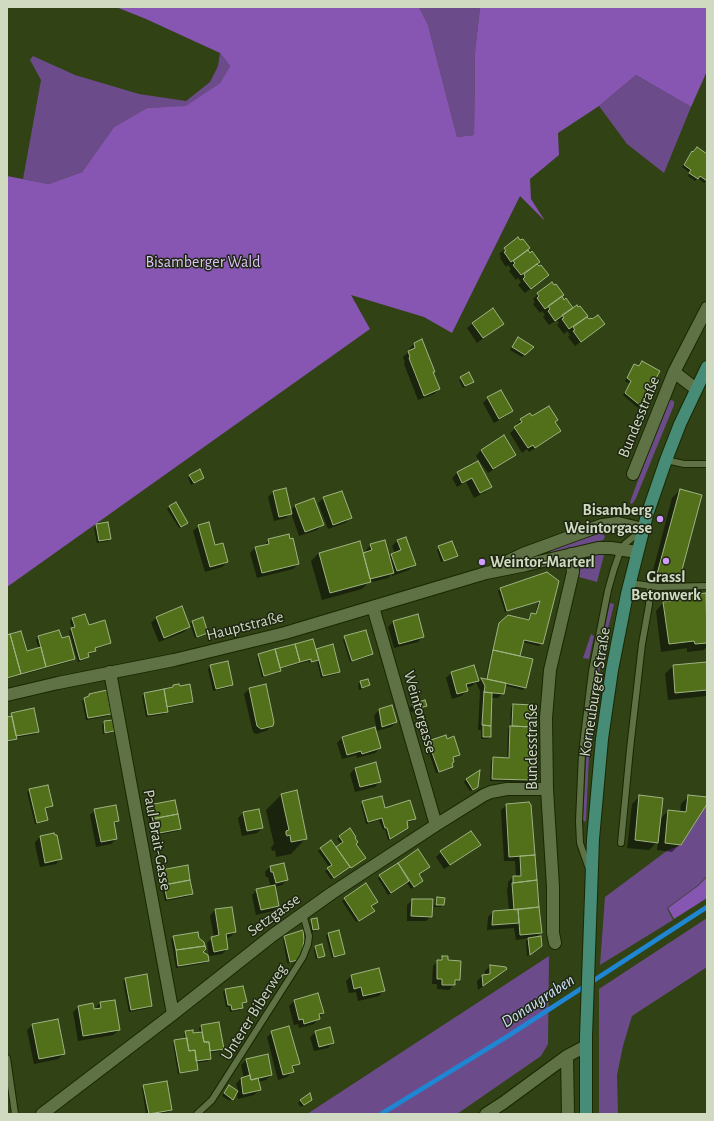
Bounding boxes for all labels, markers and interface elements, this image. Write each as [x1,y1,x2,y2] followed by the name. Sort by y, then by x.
[145,252,261,272] park label: Bisamberger Wald
[614,373,664,461] street label: Bundesstraße
[564,500,652,538] place label: Bisamberg Weintorgasse
[655,514,665,524] marker: Bisamberg Weintorgasse
[490,552,595,572] place label: Weintor-Marterl
[661,556,671,566] marker: Grassl Betonwerk
[477,557,487,567] marker: Weintor-Marterl
[631,567,701,605] place label: Grassl Betonwerk
[204,607,286,645] street label: Hauptstraße
[575,626,615,758] street label: Korneuburger Straße
[399,668,441,756] street label: Weintorgasse
[522,704,542,790] street label: Bundesstraße
[139,788,175,892] street label: Paul-Brait-Gasse
[244,889,304,941] street label: Setzgasse
[217,960,291,1064] street label: Unterer Biberweg
[498,970,578,1032] water label: Donaugraben

